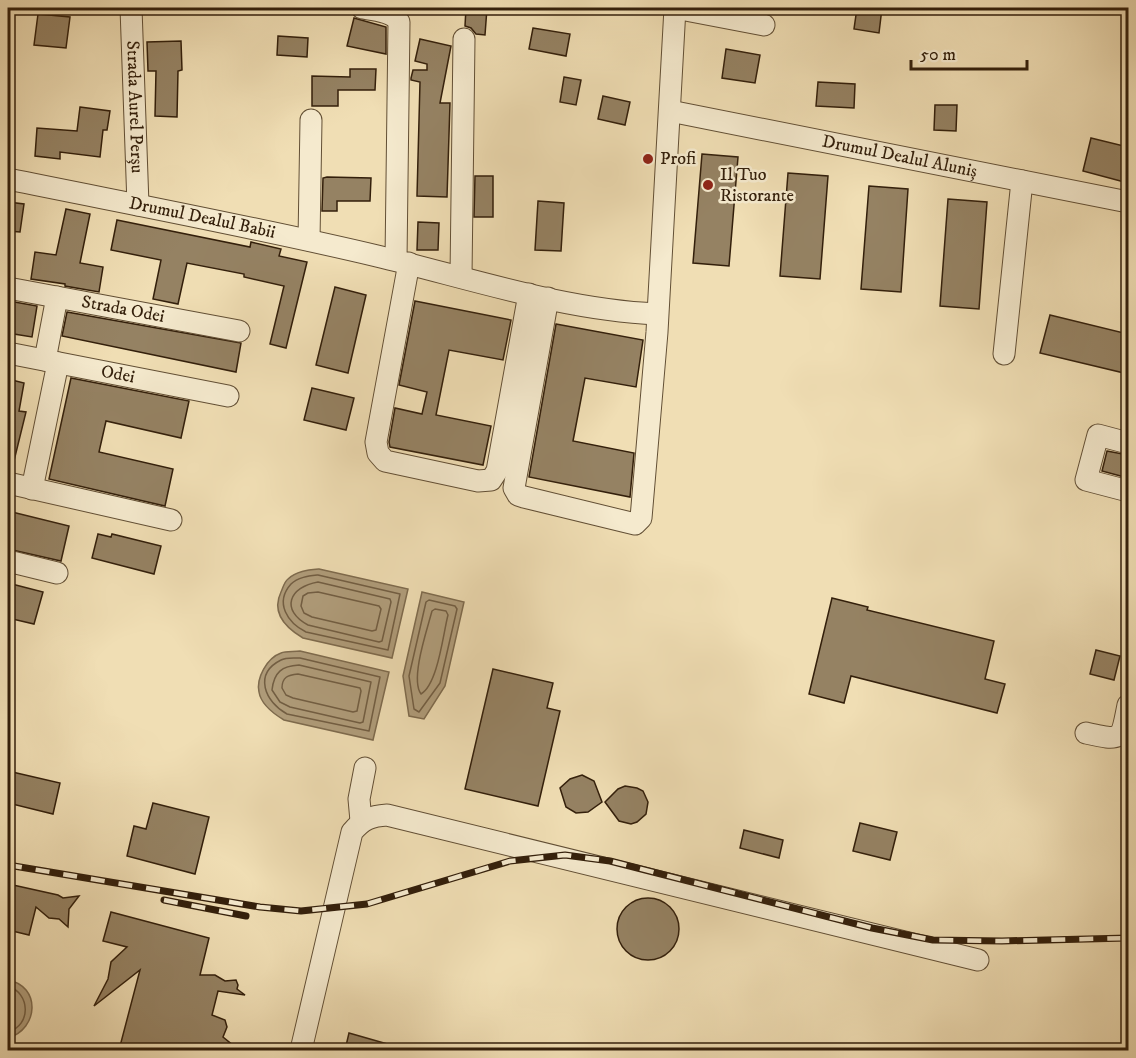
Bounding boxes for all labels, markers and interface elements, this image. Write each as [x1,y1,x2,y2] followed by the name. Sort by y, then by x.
[911,33,1026,71] scale bar
[121,40,148,174] street label: Strada Aurel Perșu
[920,44,956,66] text: 50 m
[820,130,979,183] street label: Drumul Dealul Aluniș
[660,148,696,170] place label: Profi
[641,152,655,166] marker: Profi
[720,164,794,207] place label: Il Tuo Ristorante
[701,178,715,192] marker: Il Tuo Ristorante
[127,192,277,244] street label: Drumul Dealul Babii
[80,291,166,328] street label: Strada Odei
[99,360,137,389] street label: Odei

